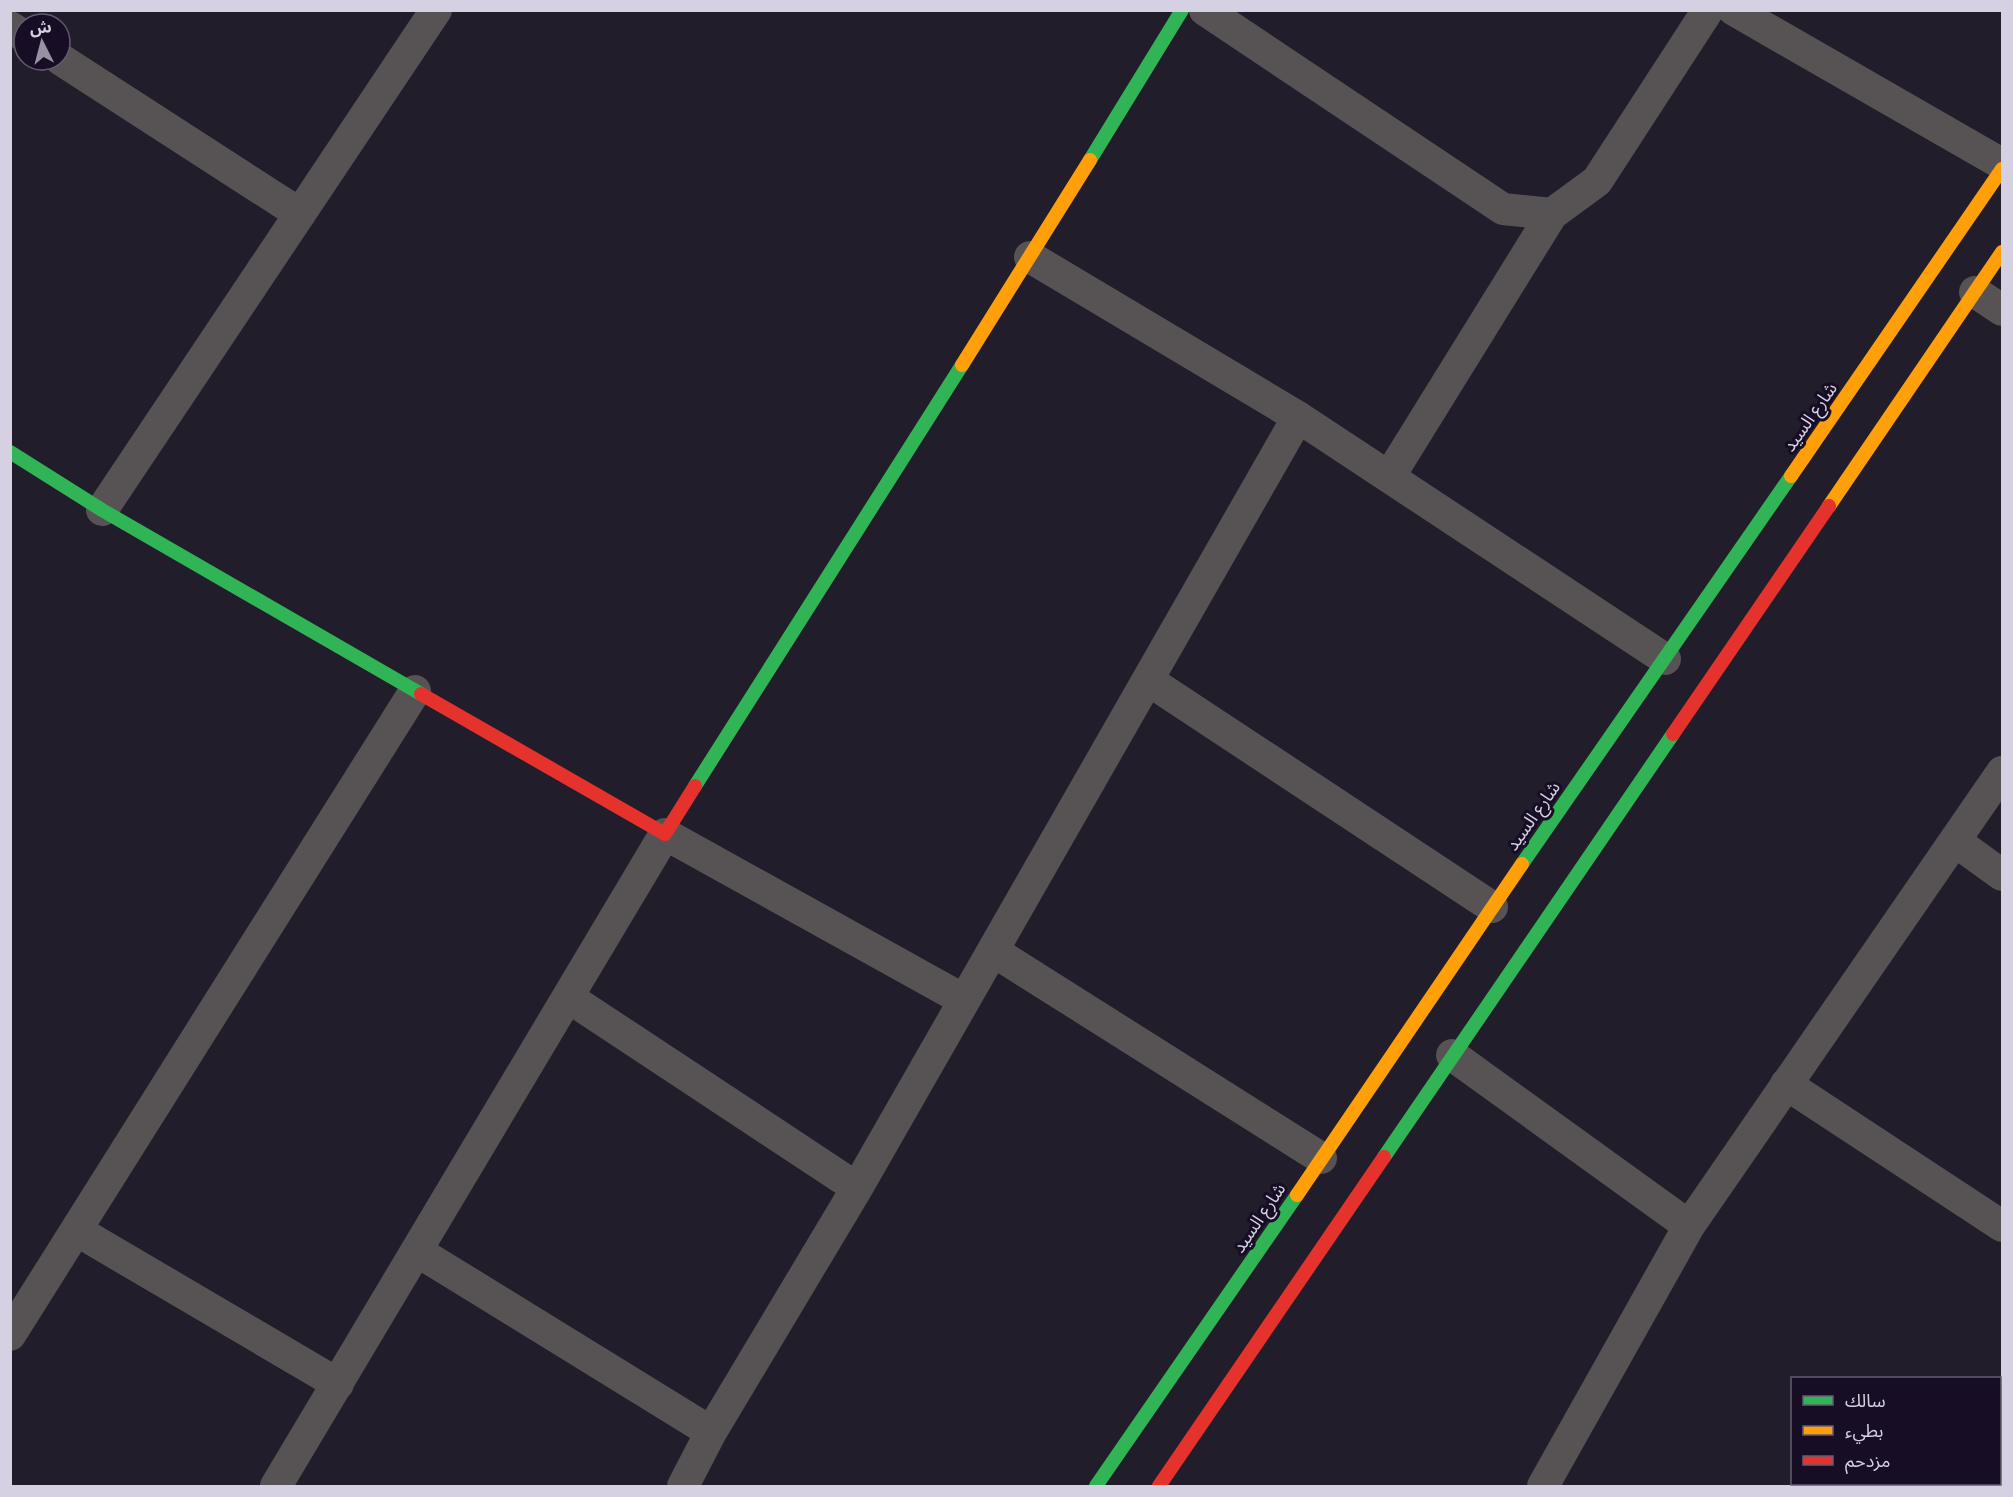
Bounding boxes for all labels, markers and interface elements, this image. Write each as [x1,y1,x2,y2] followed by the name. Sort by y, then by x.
[12,12,72,72] north arrow
[29,17,53,39] text: ش
[1778,378,1844,458] street label: شارع السيد
[1501,777,1567,857] street label: شارع السيد
[1228,1179,1293,1259] street label: شارع السيد
[1791,1377,2001,1485] legend
[1845,1390,1886,1412] text: سالك
[1845,1420,1883,1444] text: بطيء
[1845,1450,1890,1474] text: مزدحم

